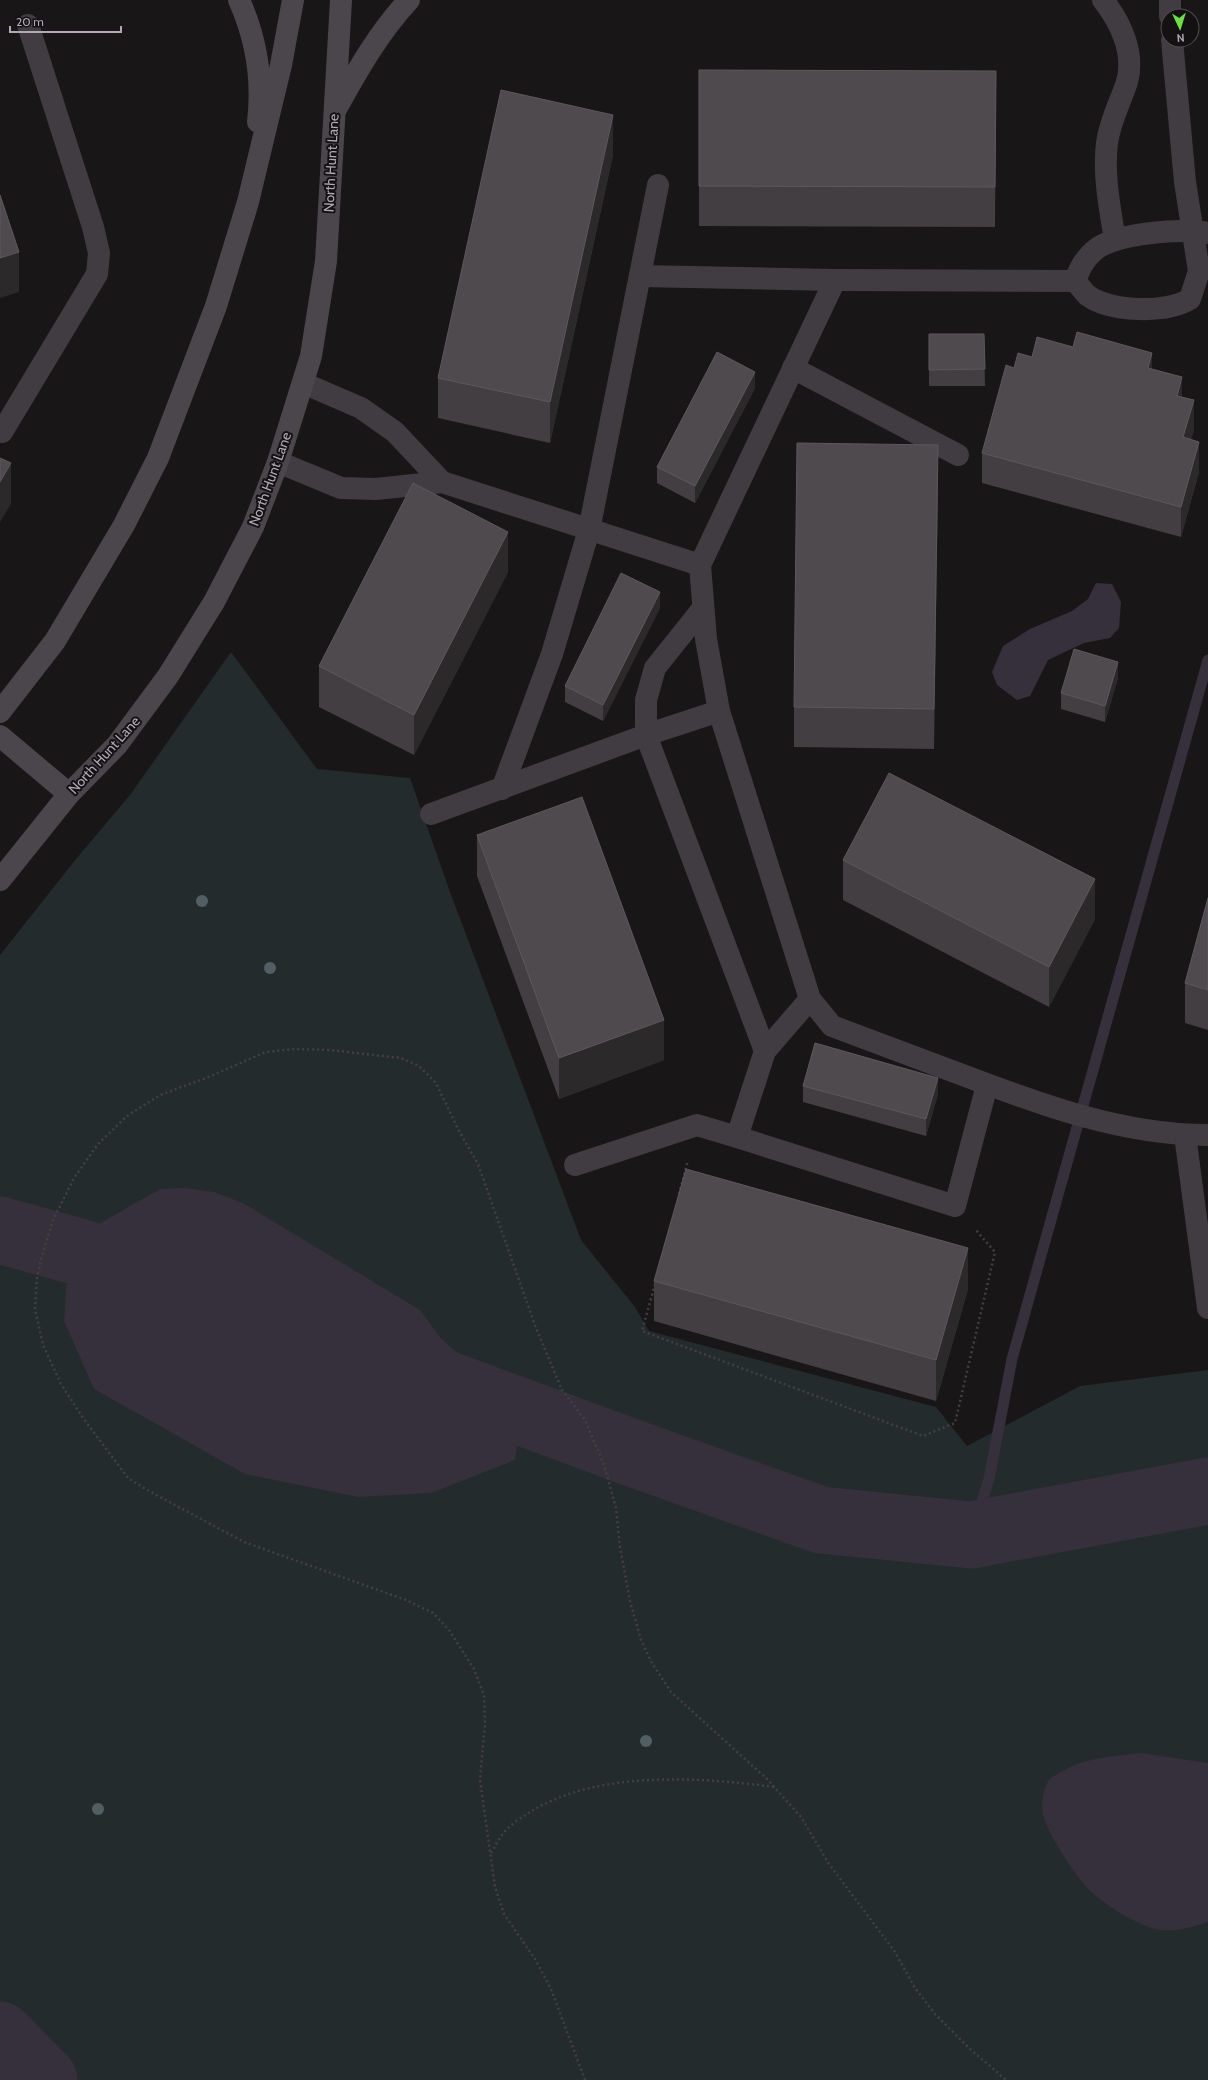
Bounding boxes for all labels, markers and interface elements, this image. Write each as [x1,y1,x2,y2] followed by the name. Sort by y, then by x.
[10,8,121,34] scale bar
[1160,8,1200,48] north arrow
[16,14,44,29] text: 20 m
[1176,31,1185,45] text: N
[319,113,343,213] street label: North Hunt Lane
[245,430,295,528] street label: North Hunt Lane
[64,712,144,798] street label: North Hunt Lane

